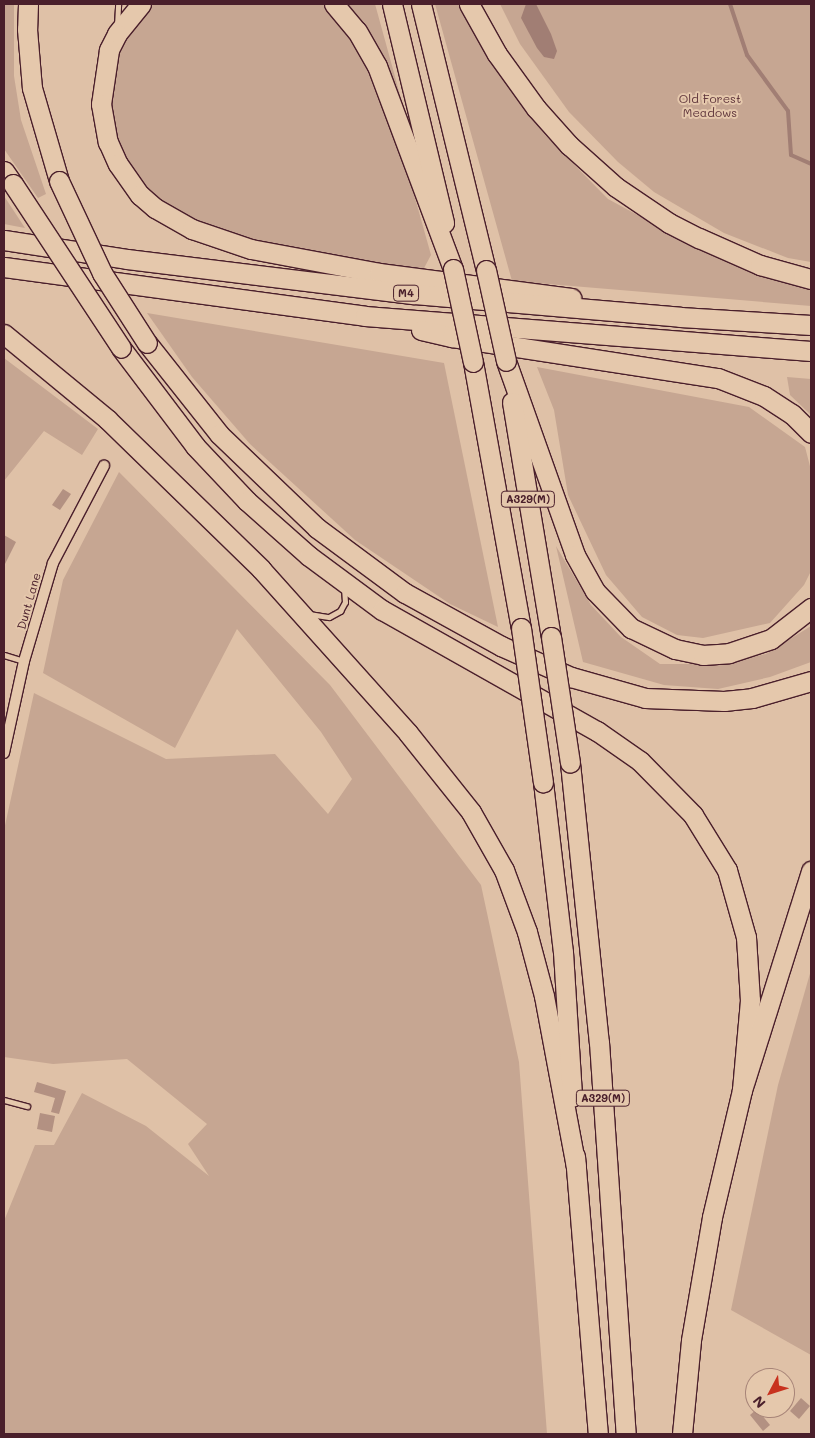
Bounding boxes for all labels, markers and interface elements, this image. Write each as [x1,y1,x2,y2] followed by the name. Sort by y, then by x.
[679,92,741,120] park label: Old Forest Meadows
[392,284,420,302] road number: M4
[500,490,556,508] road number: A329(M)
[14,571,44,631] street label: Dunt Lane
[576,1090,630,1106] road number: A329(M)
[745,1368,795,1418] north arrow
[748,1392,770,1413] text: N

